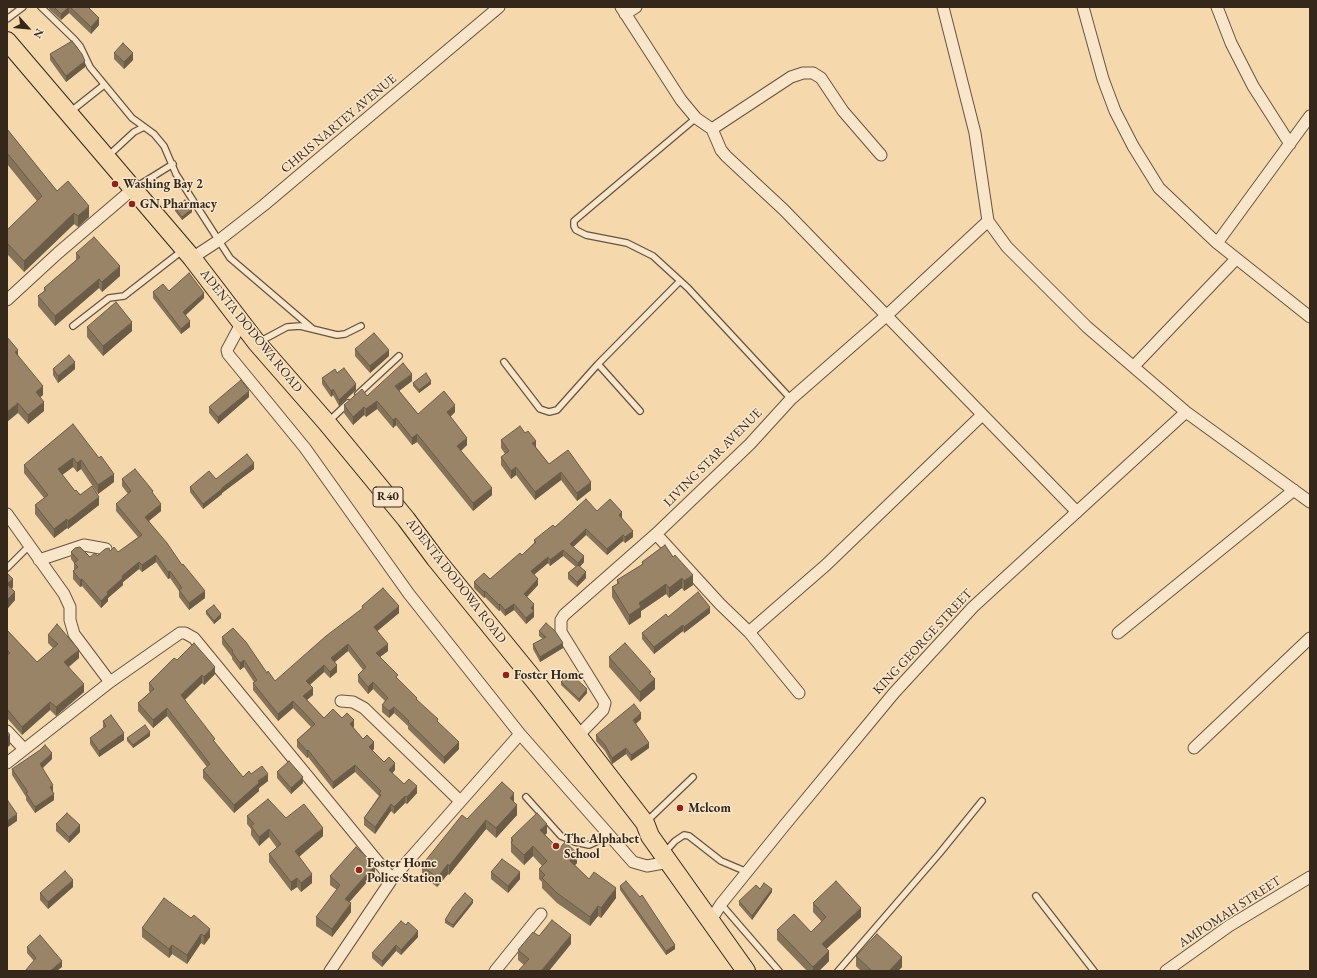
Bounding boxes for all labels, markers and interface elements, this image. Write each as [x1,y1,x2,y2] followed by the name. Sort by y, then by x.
[8,8,48,48] north arrow
[30,26,47,41] text: N
[278,71,400,177] street label: CHRIS NARTEY AVENUE
[123,176,203,192] place label: Washing Bay 2
[110,179,120,189] marker: Washing Bay 2
[140,196,217,212] place label: GN Pharmacy
[127,199,137,209] marker: GN Pharmacy
[196,266,306,396] street label: ADENTA DODOWA ROAD
[661,406,765,510] street label: LIVING STAR AVENUE
[373,487,403,507] road number: R40
[402,516,510,646] street label: ADENTA DODOWA ROAD
[870,586,976,698] street label: KING GEORGE STREET
[514,667,584,683] place label: Foster Home
[501,670,511,680] marker: Foster Home
[688,800,731,816] place label: Melcom
[675,803,685,813] marker: Melcom
[564,831,639,862] place label: The Alphabet School
[551,841,561,851] marker: The Alphabet School
[367,855,442,886] place label: Foster Home Police Station
[354,865,364,875] marker: Foster Home Police Station
[1176,873,1284,951] street label: AMPOMAH STREET

